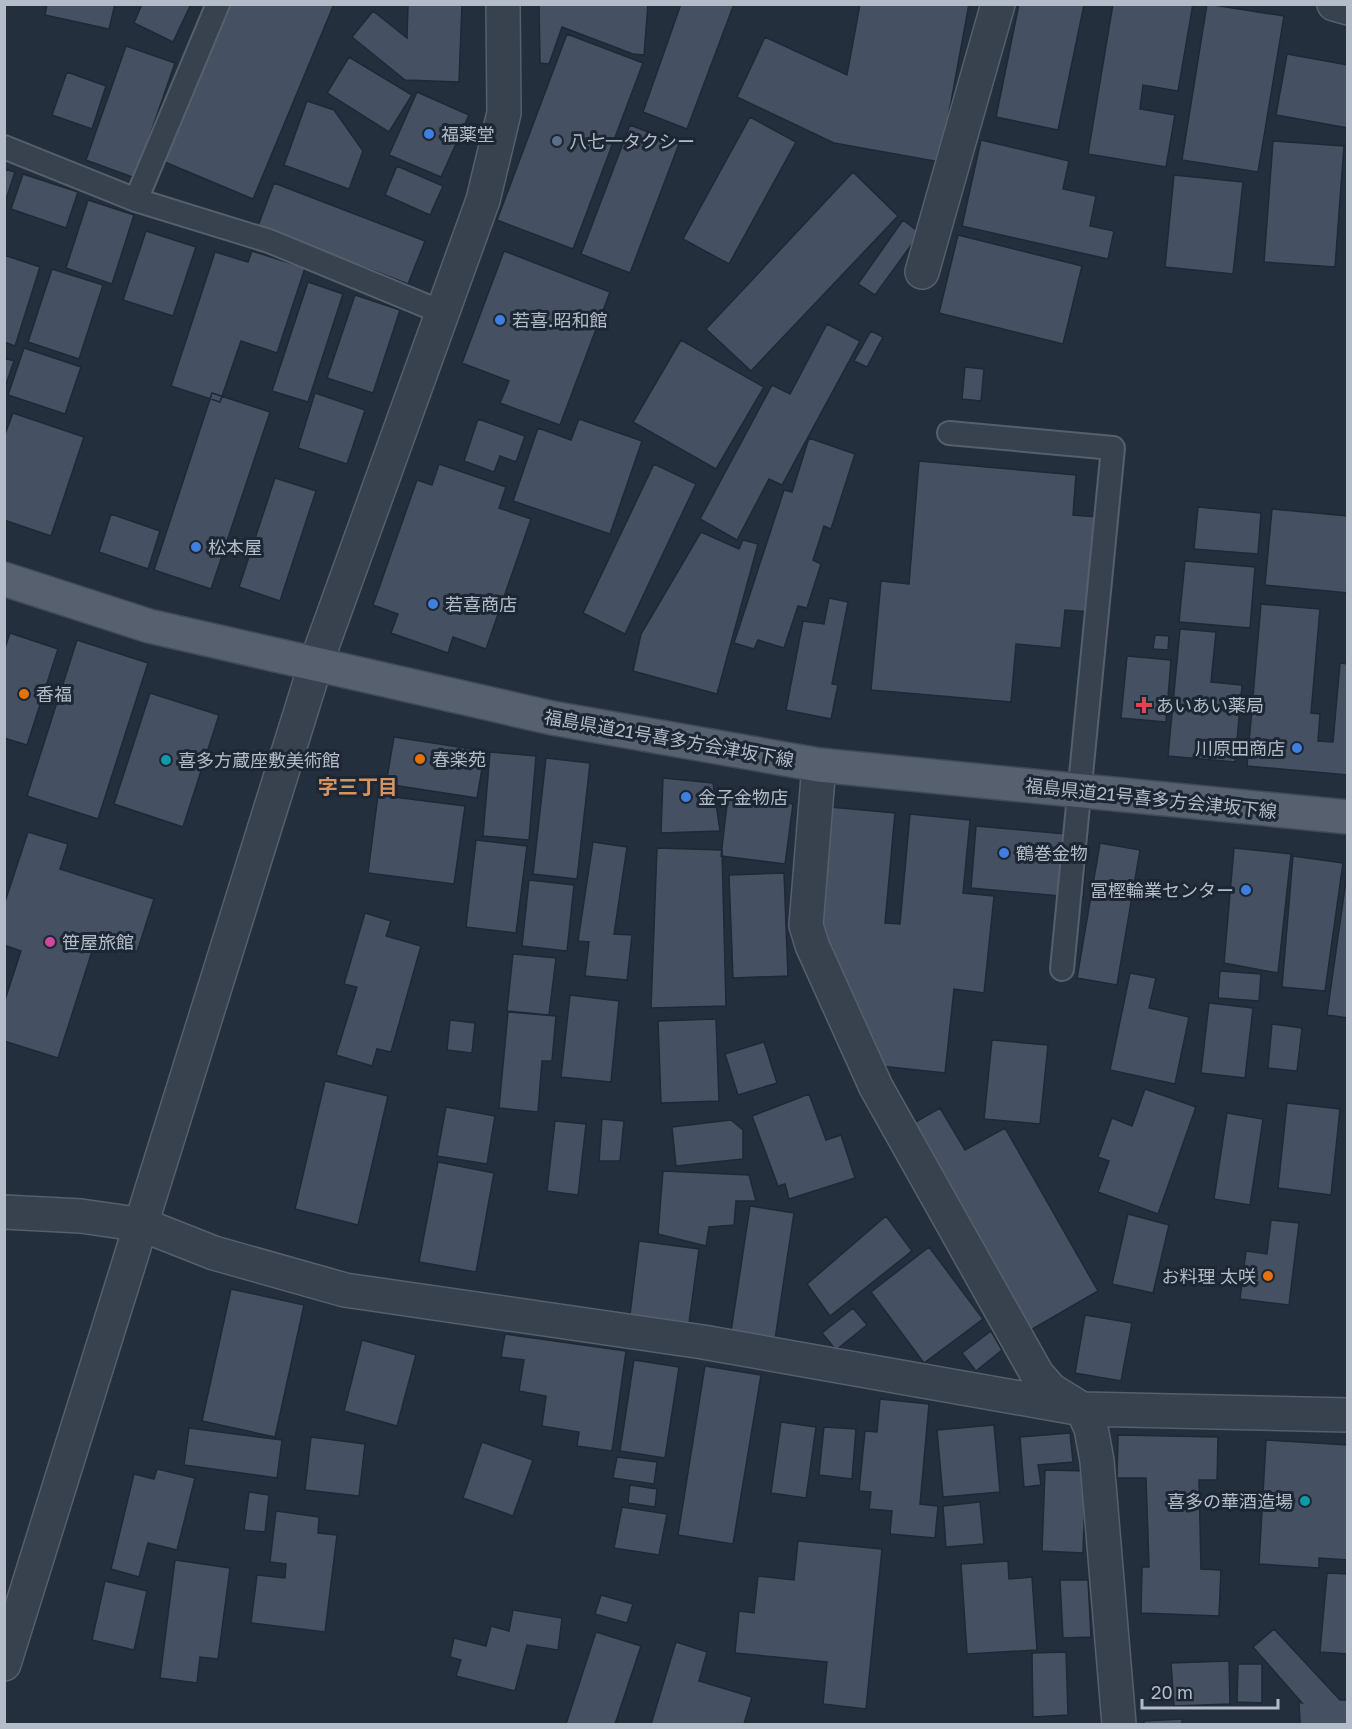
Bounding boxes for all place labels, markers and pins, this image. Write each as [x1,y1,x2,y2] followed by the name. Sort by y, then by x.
[441,123,495,145] place label: 福薬堂
[422,127,436,141] marker: 福薬堂
[569,130,695,152] place label: 八七一タクシー
[550,134,564,148] marker: 八七一タクシー
[512,309,607,331] place label: 若喜.昭和館
[493,313,507,327] marker: 若喜.昭和館
[208,536,262,558] place label: 松本屋
[189,540,203,554] marker: 松本屋
[445,593,517,615] place label: 若喜商店
[426,597,440,611] marker: 若喜商店
[36,683,72,705] place label: 香福
[17,687,31,701] marker: 香福
[1156,694,1264,716] place label: あいあい薬局
[1137,698,1151,712] marker: あいあい薬局
[1195,737,1285,759] place label: 川原田商店
[1290,741,1304,755] marker: 川原田商店
[432,748,486,770] place label: 春楽苑
[178,749,340,771] place label: 喜多方蔵座敷美術館
[413,752,427,766] marker: 春楽苑
[159,753,173,767] marker: 喜多方蔵座敷美術館
[698,786,788,808] place label: 金子金物店
[679,790,693,804] marker: 金子金物店
[1016,842,1088,864] place label: 鶴巻金物
[997,846,1011,860] marker: 鶴巻金物
[1090,879,1234,901] place label: 冨樫輪業センター
[1239,883,1253,897] marker: 冨樫輪業センター
[62,931,134,953] place label: 笹屋旅館
[43,935,57,949] marker: 笹屋旅館
[1162,1265,1256,1287] place label: お料理 太咲
[1261,1269,1275,1283] marker: お料理 太咲
[1167,1490,1293,1512] place label: 喜多の華酒造場
[1298,1494,1312,1508] marker: 喜多の華酒造場

